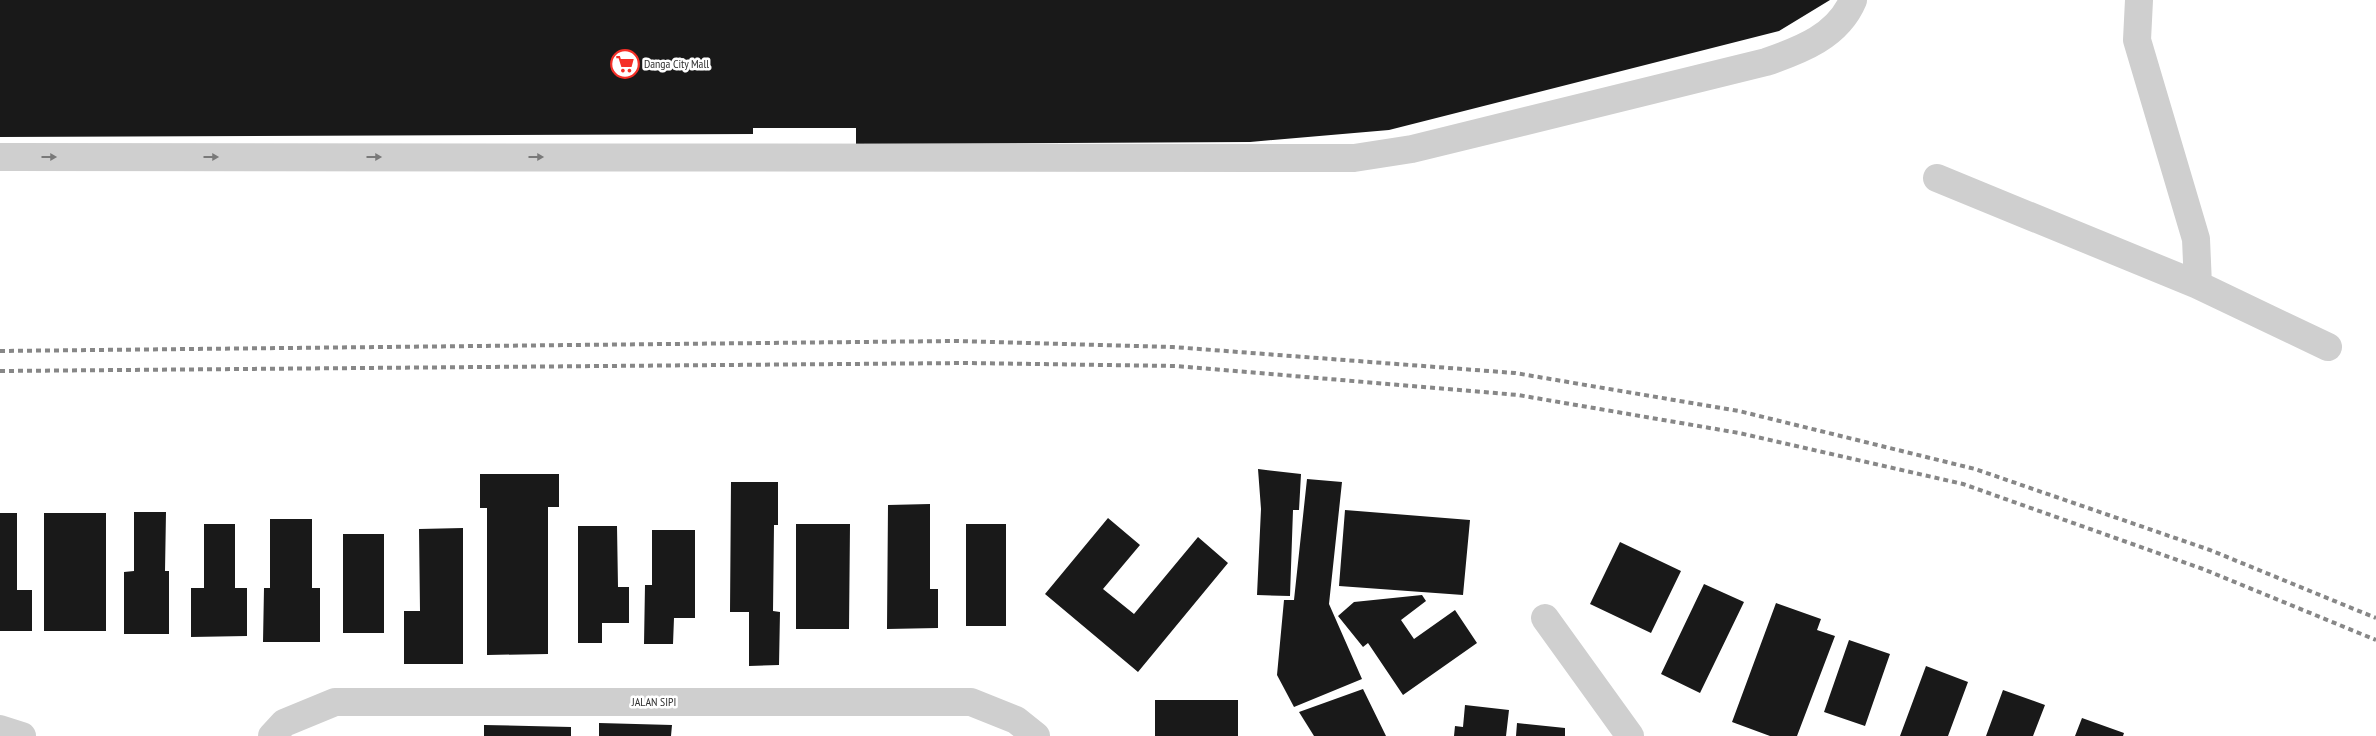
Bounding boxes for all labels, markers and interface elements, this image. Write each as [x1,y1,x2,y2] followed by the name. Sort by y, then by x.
[610,49,640,79] supermarket icon: Danga City Mall
[644,56,709,71] place label: Danga City Mall
[41,153,57,161] one-way arrow
[203,153,219,161] one-way arrow
[366,153,382,161] one-way arrow
[528,153,544,161] one-way arrow
[631,694,676,709] street label: JALAN SIPI

